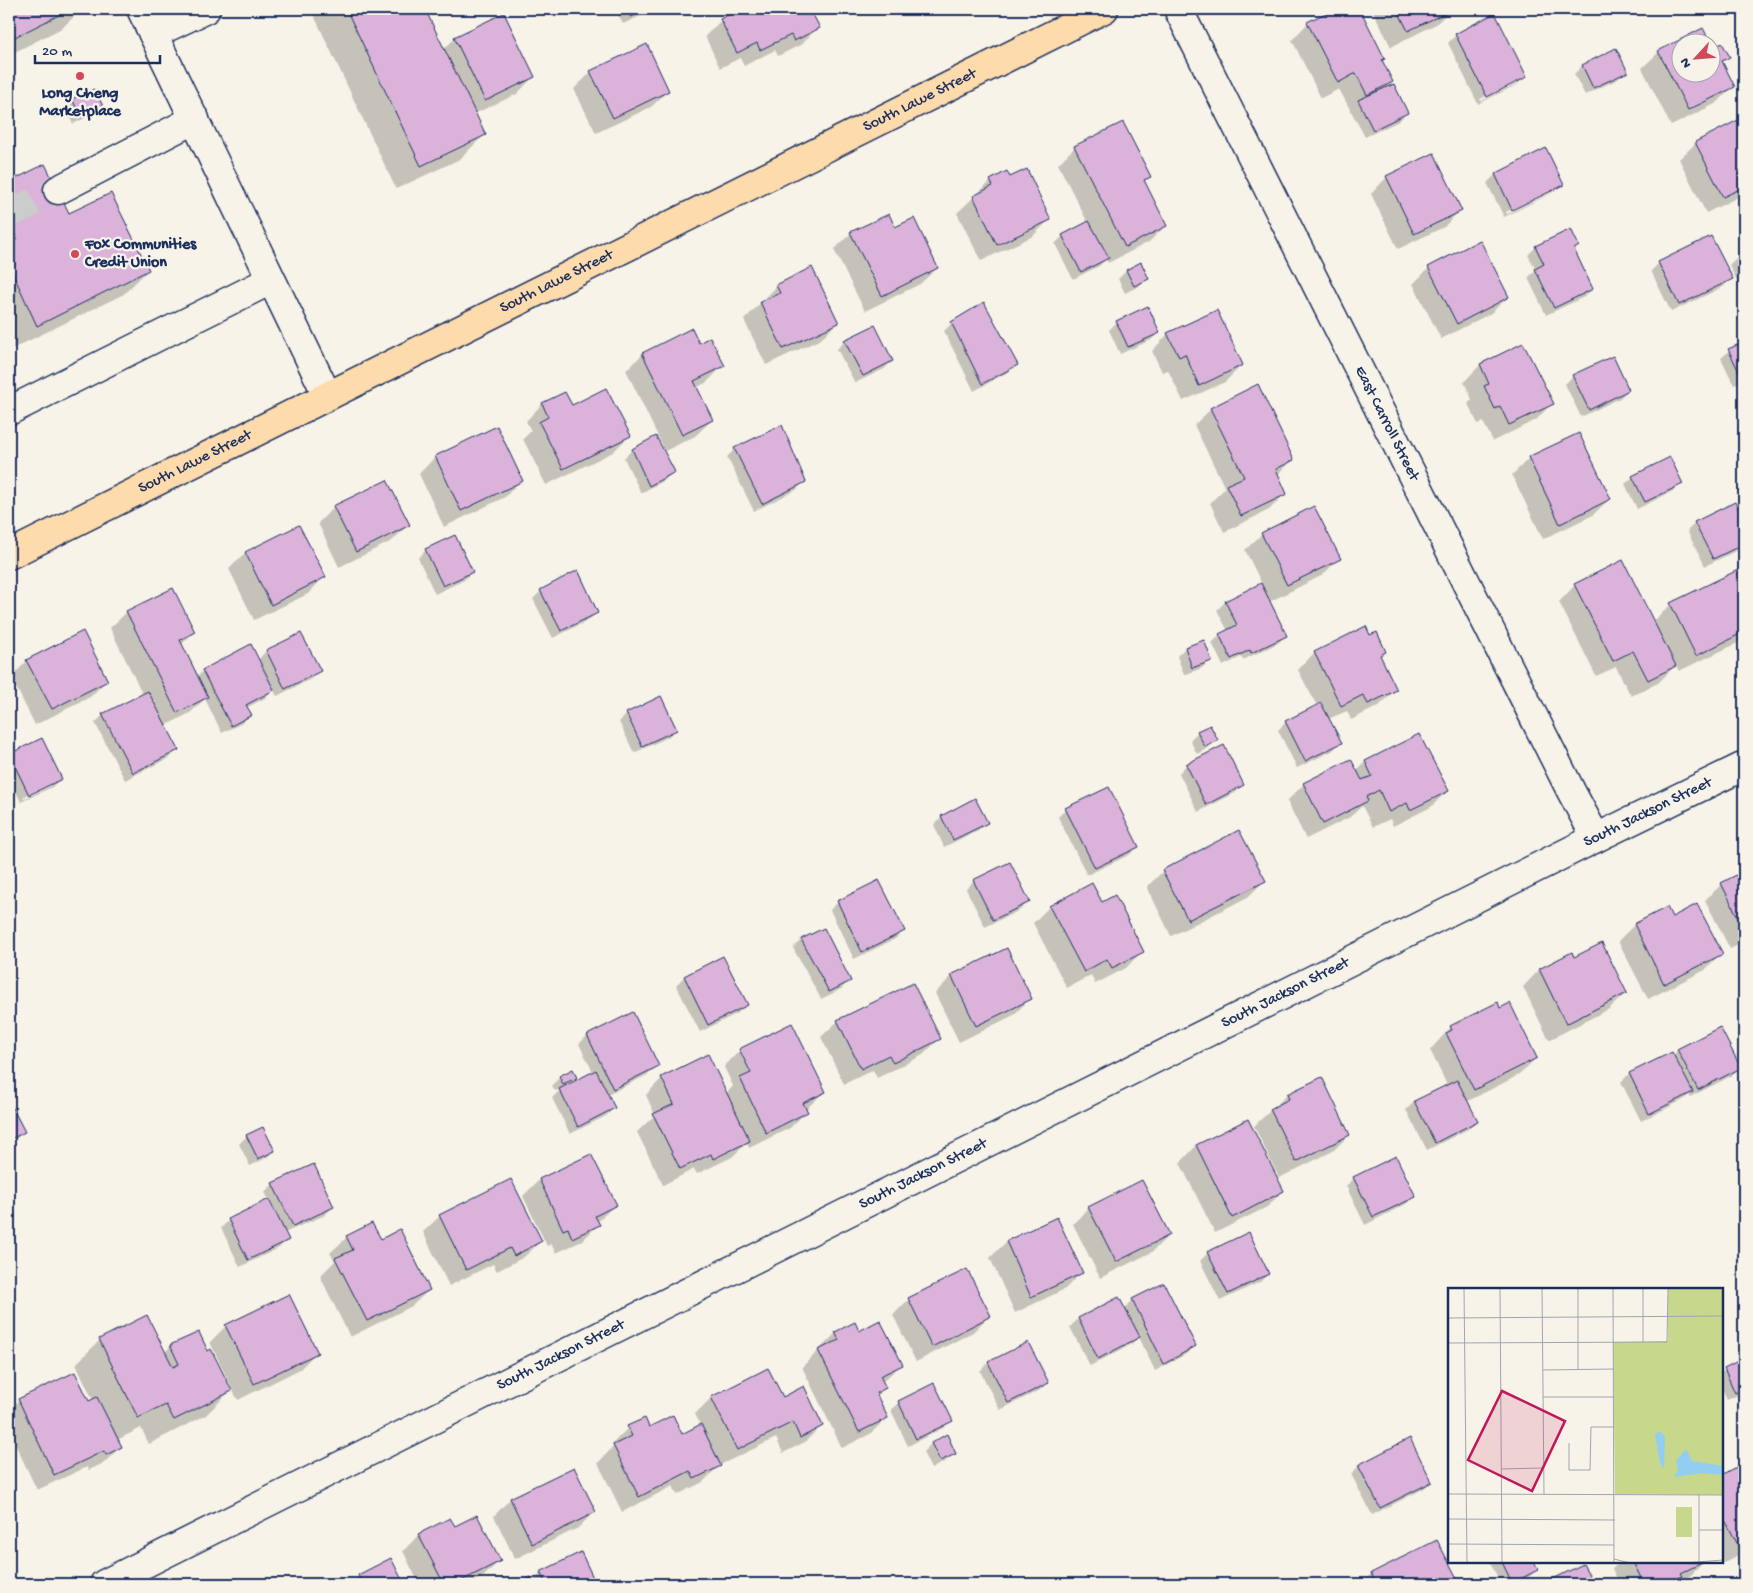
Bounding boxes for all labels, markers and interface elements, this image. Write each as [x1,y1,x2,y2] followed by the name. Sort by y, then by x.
[35,32,160,64] scale bar
[1670,32,1720,82] north arrow
[42,43,72,61] text: 20 m
[1677,55,1696,70] text: N
[860,64,981,137] street label: South Lawe Street
[74,70,86,82] marker: Long Cheng Marketplace
[39,85,122,122] place label: Long Cheng Marketplace
[84,236,197,273] place label: Fox Communities Credit Union
[497,245,618,318] street label: South Lawe Street
[69,248,81,260] marker: Fox Communities Credit Union
[1350,363,1424,485] street label: East Carroll Street
[135,425,256,498] street label: South Lawe Street
[1581,773,1717,852] street label: South Jackson Street
[1218,953,1354,1033] street label: South Jackson Street
[856,1134,992,1214] street label: South Jackson Street
[1448,1288,1723,1563] inset map
[494,1315,629,1395] street label: South Jackson Street

